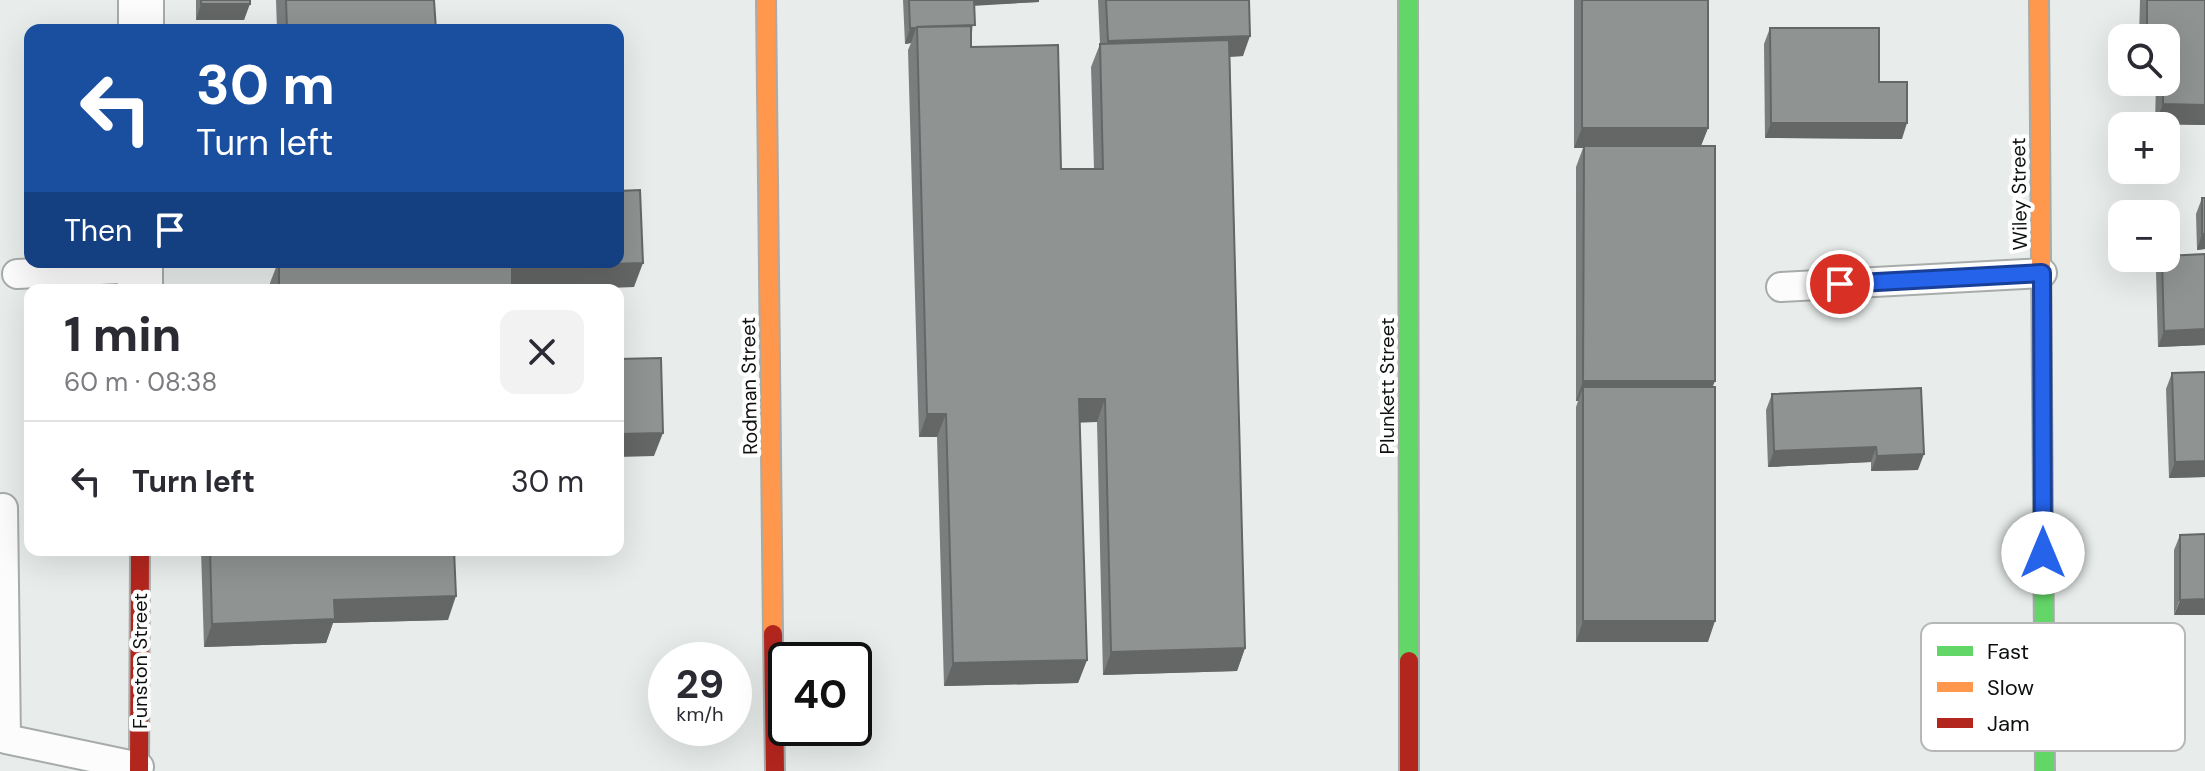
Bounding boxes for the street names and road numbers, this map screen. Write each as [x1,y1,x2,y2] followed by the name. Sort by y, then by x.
[2005,137,2033,251] street label: Wiley Street
[735,317,763,455] street label: Rodman Street
[1374,317,1400,455] street label: Plunkett Street
[127,593,153,729] street label: Funston Street

